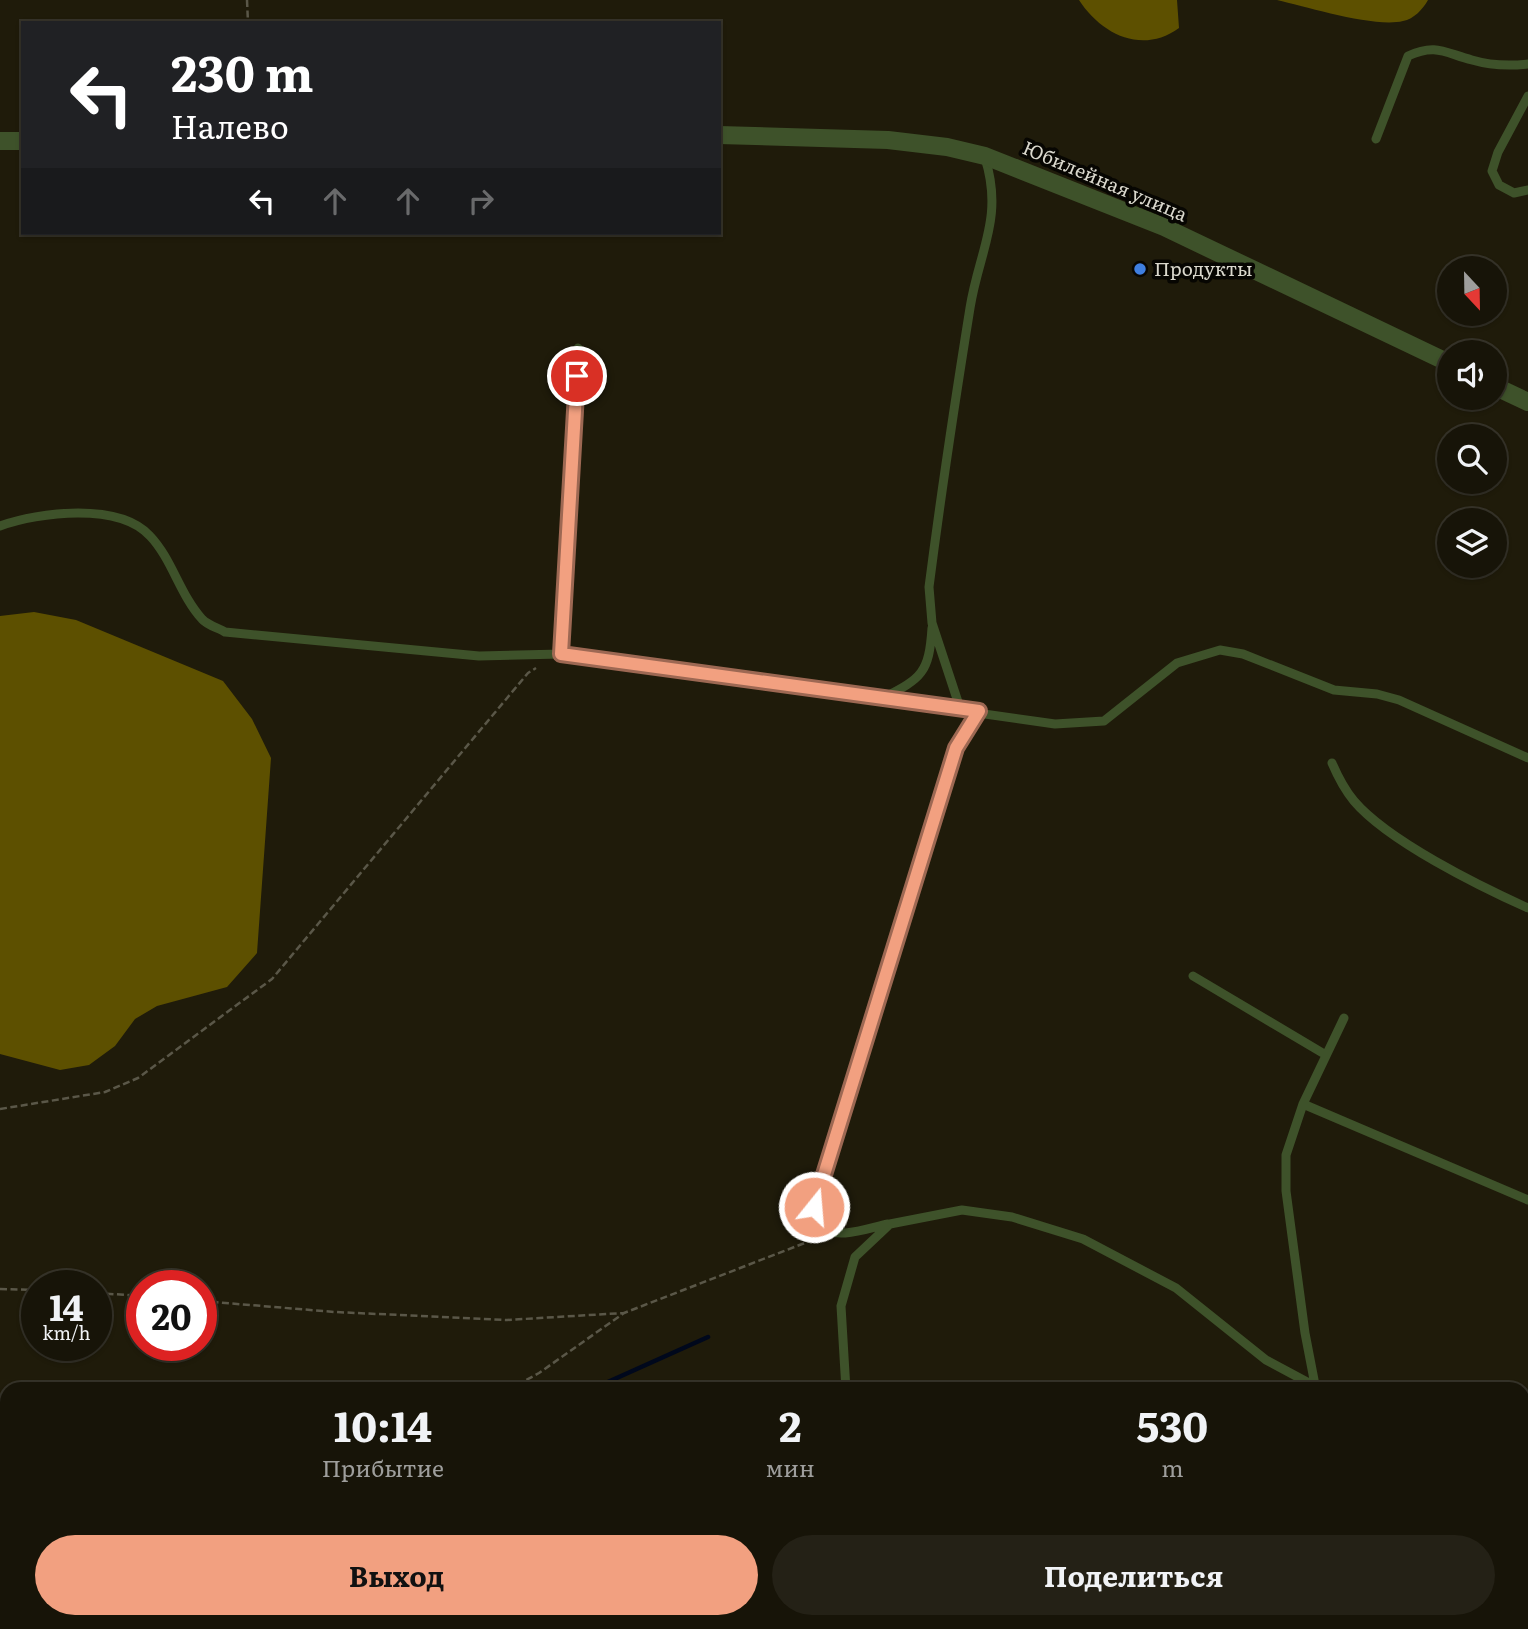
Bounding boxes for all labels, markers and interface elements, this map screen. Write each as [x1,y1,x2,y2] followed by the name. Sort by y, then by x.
[171,34,314,107] text: 230 m
[56,49,147,140] icon: left
[171,101,289,149] text: Налево
[1019,133,1193,228] street label: Юбилейная улица
[243,182,281,220] icon: left
[316,182,354,220] icon: ahead
[389,182,427,220] icon: ahead
[462,182,500,220] icon: right
[1154,254,1253,282] place label: Продукты
[1437,256,1507,326] north arrow
[1437,256,1507,578] map controls
[1132,261,1148,277] marker: Продукты
[1437,340,1507,410] button: sound
[547,346,607,406] pin
[558,357,596,395] icon: arrive
[1437,424,1507,494] button: search
[1437,508,1507,578] button: layers
[777,1170,851,1244] position arrow
[126,1270,217,1361] speed limit sign: 20
[49,1280,84,1332] text: 14
[43,1319,90,1346] text: km/h
[334,1393,432,1455] text: 10:14
[779,1393,802,1455] text: 2
[1137,1393,1208,1455] text: 530
[322,1450,444,1484] text: Прибытие
[766,1450,815,1484] text: мин
[1161,1450,1184,1484] text: m
[35,1535,758,1615] button: Выход
[772,1535,1495,1615] button: Поделиться

